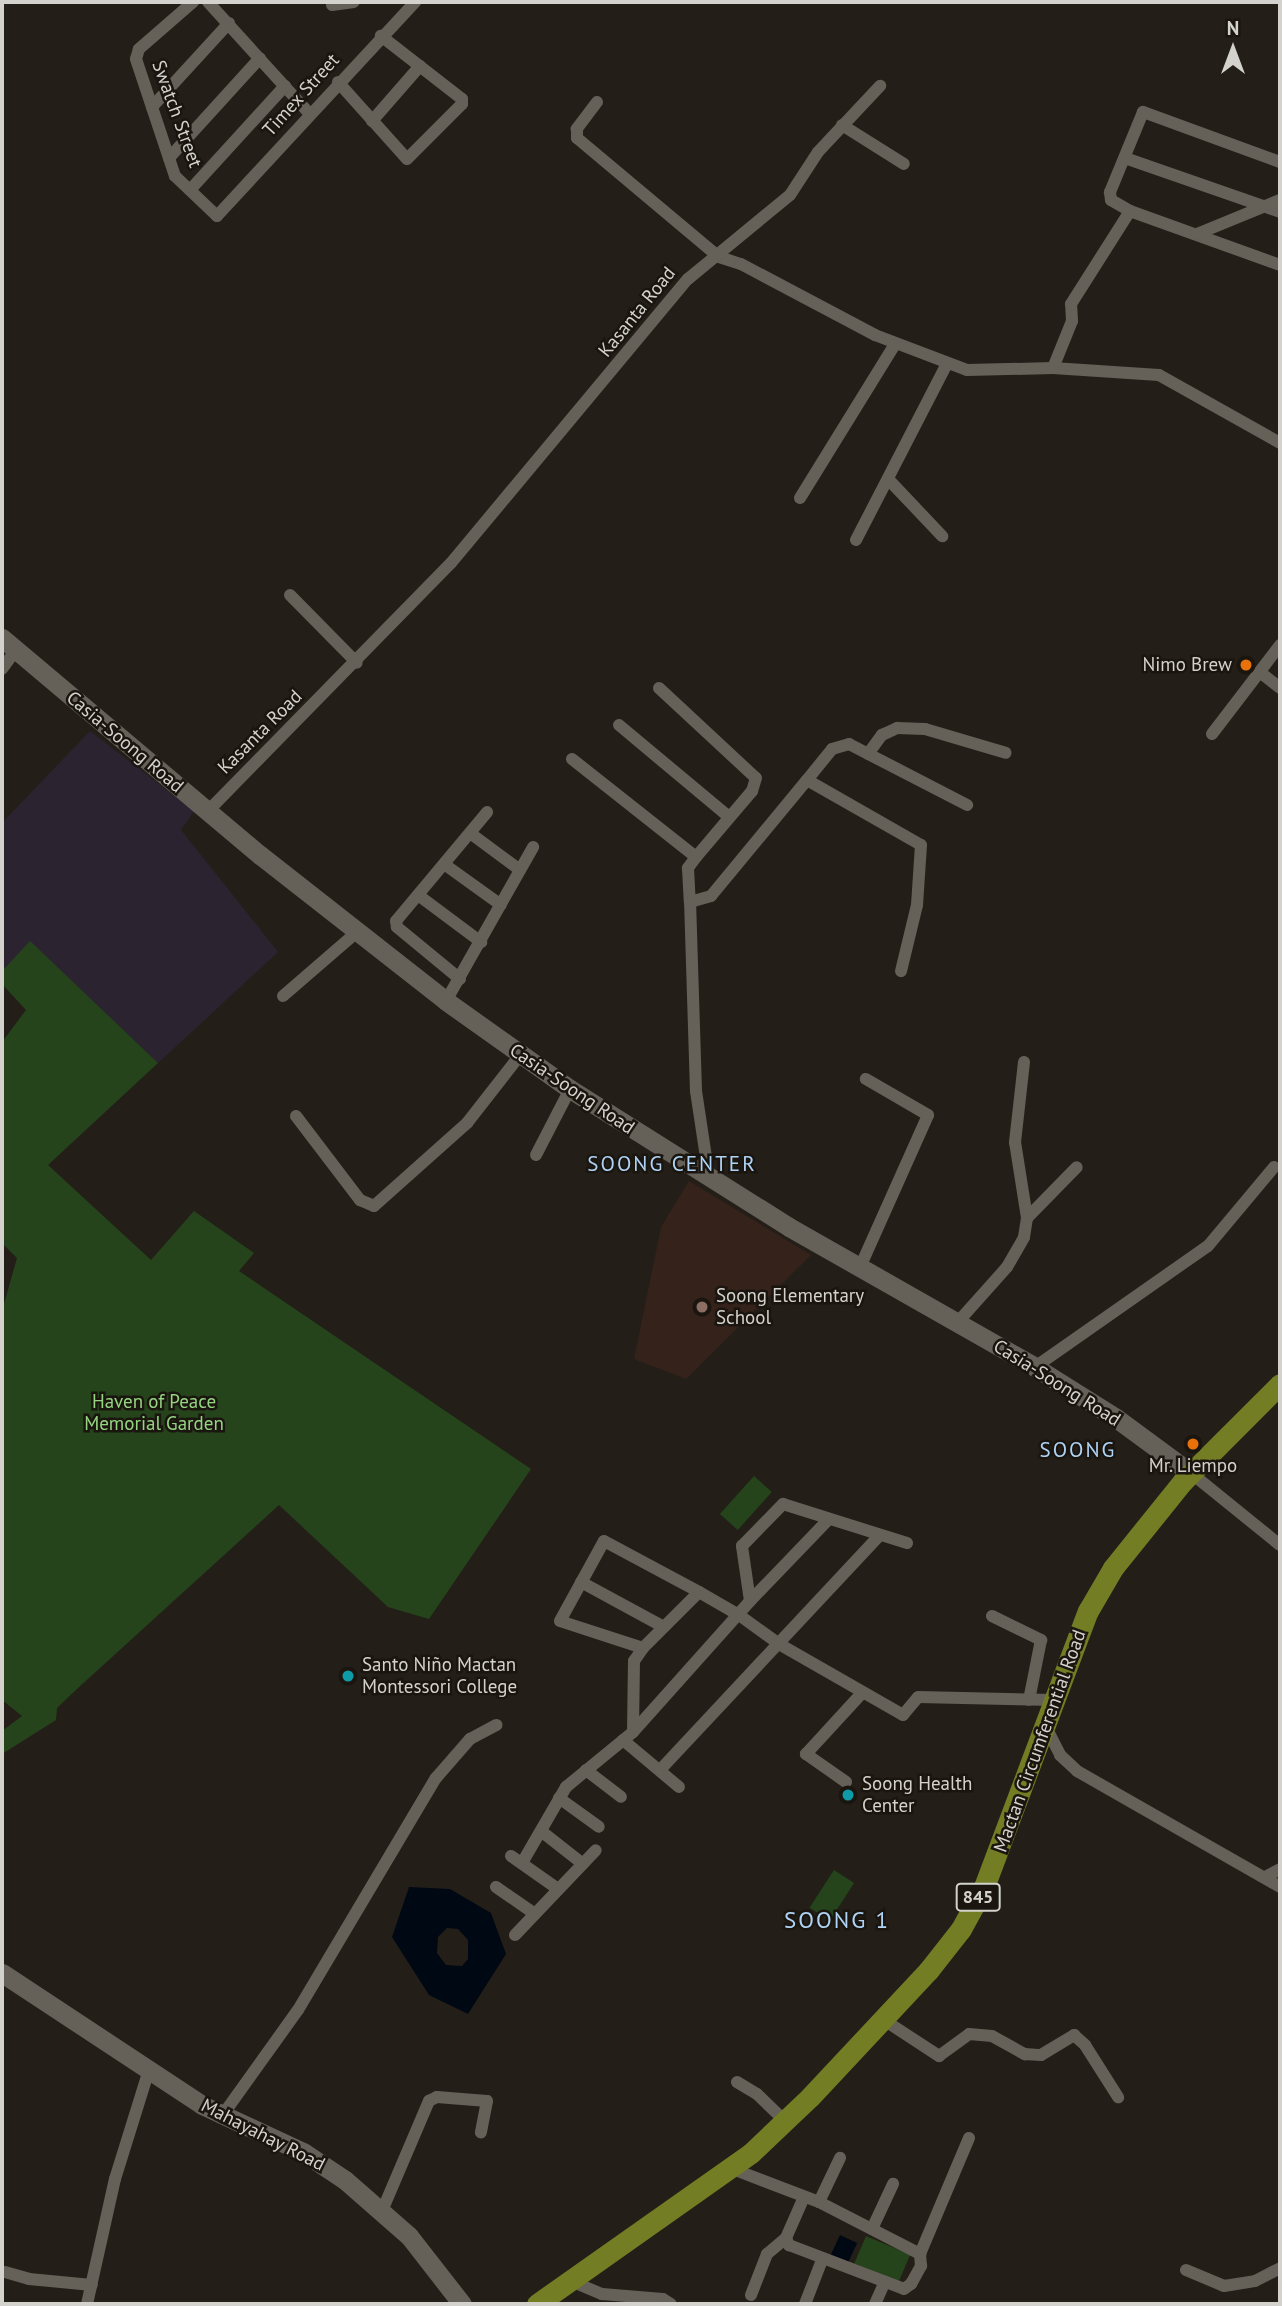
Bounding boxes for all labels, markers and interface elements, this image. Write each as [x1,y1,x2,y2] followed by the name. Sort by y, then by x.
[1198,14,1268,84] north arrow
[1227,16,1239,40] text: N
[258,49,344,141] street label: Timex Street
[147,57,207,171] street label: Swatch Street
[594,262,680,362] street label: Kasanta Road
[1142,654,1232,676] place label: Nimo Brew
[1238,657,1254,673] marker: Nimo Brew
[213,685,307,779] street label: Kasanta Road
[62,686,188,798] street label: Casia-Soong Road
[505,1039,639,1139] street label: Casia-Soong Road
[589,1151,755,1177] district label: SOONG CENTER
[716,1285,864,1329] place label: Soong Elementary School
[694,1299,710,1315] marker: Soong Elementary School
[989,1335,1125,1431] street label: Casia-Soong Road
[84,1391,224,1435] park label: Haven of Peace Memorial Garden
[1185,1436,1201,1452] marker: Mr. Liempo
[1040,1437,1116,1463] district label: SOONG
[1148,1455,1238,1477] place label: Mr. Liempo
[989,1627,1091,1855] street label: Mactan Circumferential Road
[362,1654,517,1698] place label: Santo Niño Mactan Montessori College
[340,1668,356,1684] marker: Santo Niño Mactan Montessori College
[862,1773,972,1817] place label: Soong Health Center
[840,1787,856,1803] marker: Soong Health Center
[955,1882,1001,1912] road number: 845
[785,1906,889,1934] district label: SOONG 1
[197,2094,329,2176] street label: Mahayahay Road

